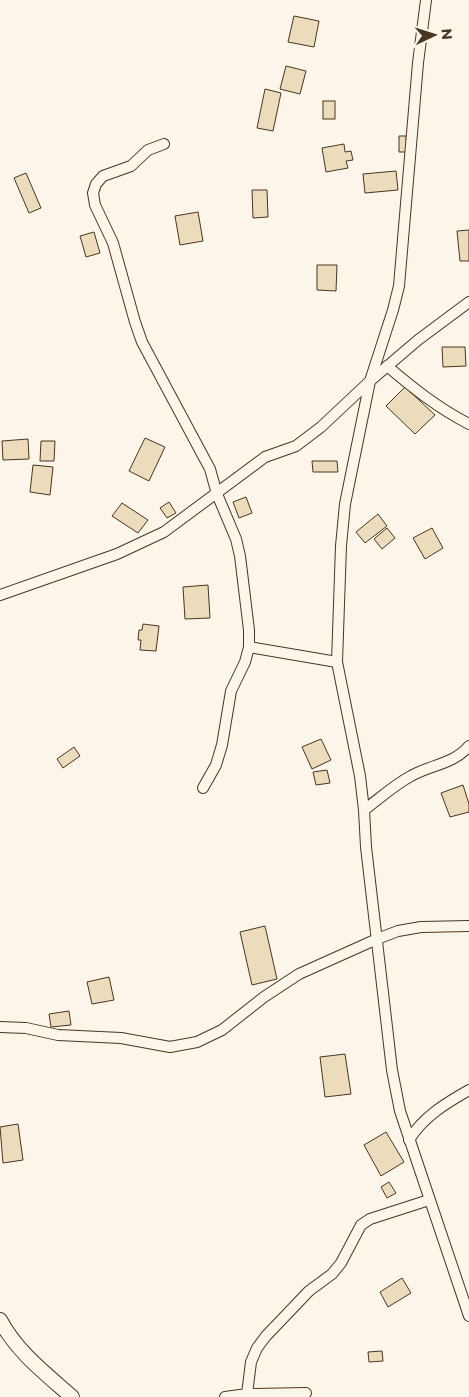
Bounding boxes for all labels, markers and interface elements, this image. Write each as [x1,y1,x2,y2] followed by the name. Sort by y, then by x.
[409,10,459,60] north arrow
[438,28,456,40] text: N

